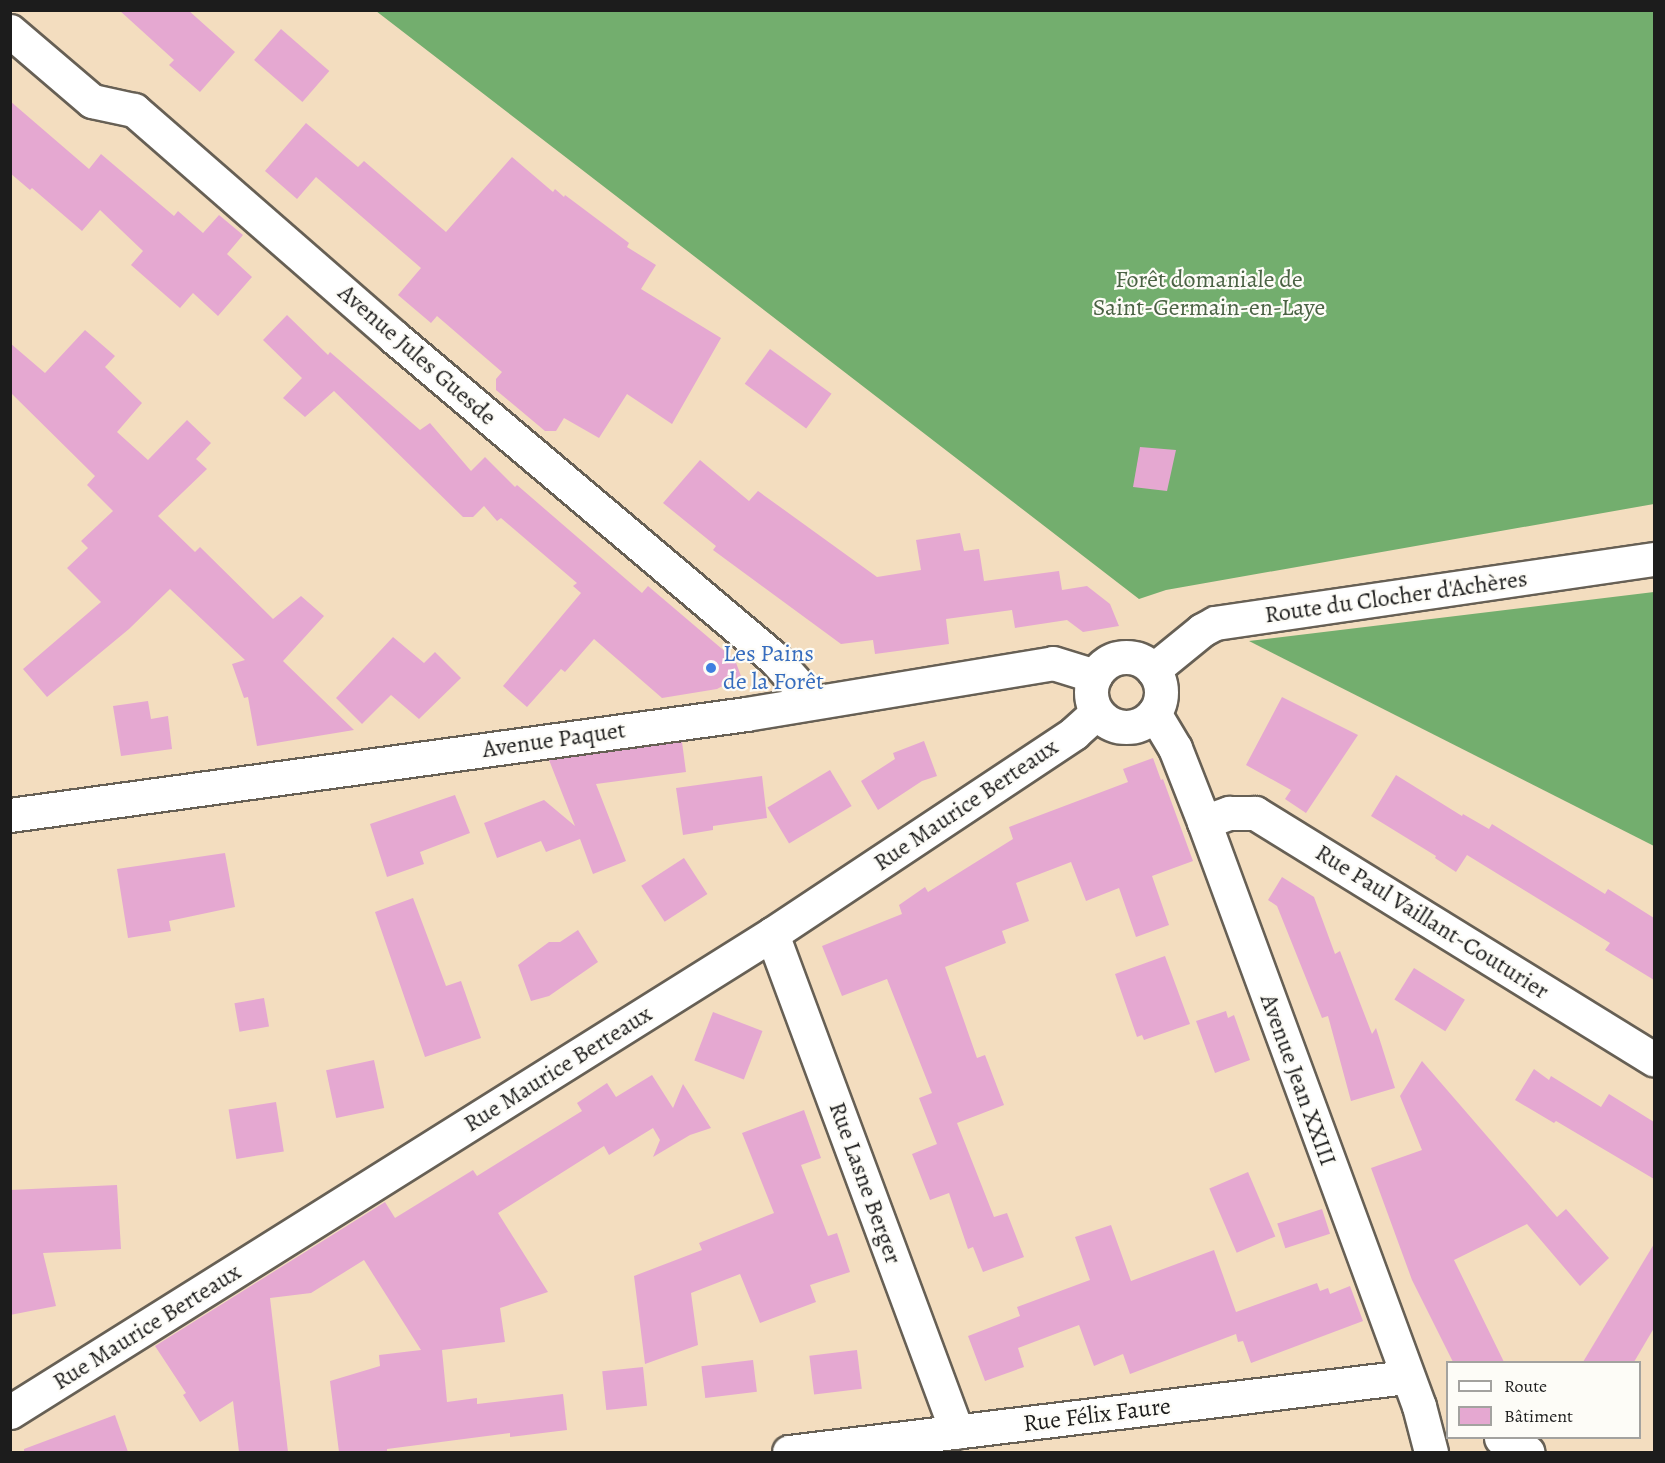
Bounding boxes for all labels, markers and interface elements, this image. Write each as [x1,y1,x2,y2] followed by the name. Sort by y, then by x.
[1093,266,1325,322] park label: Forêt domaniale de Saint-Germain-en-Laye
[332,279,502,431] street label: Avenue Jules Guesde
[1263,564,1529,630] street label: Route du Clocher d'Achères
[723,640,824,696] place label: Les Pains de la Forêt
[704,661,718,675] marker: Les Pains de la Forêt
[481,716,627,764] street label: Avenue Paquet
[868,733,1064,877] street label: Rue Maurice Berteaux
[1310,838,1554,1006] street label: Rue Paul Vaillant-Couturier
[1254,990,1342,1170] street label: Avenue Jean XXIII
[459,999,657,1139] street label: Rue Maurice Berteaux
[822,1098,908,1268] street label: Rue Lasne Berger
[48,1257,246,1397] street label: Rue Maurice Berteaux
[1446,1361,1641,1439] legend
[1504,1374,1547,1398] text: Route
[1022,1392,1172,1438] street label: Rue Félix Faure
[1504,1404,1573,1428] text: Bâtiment

